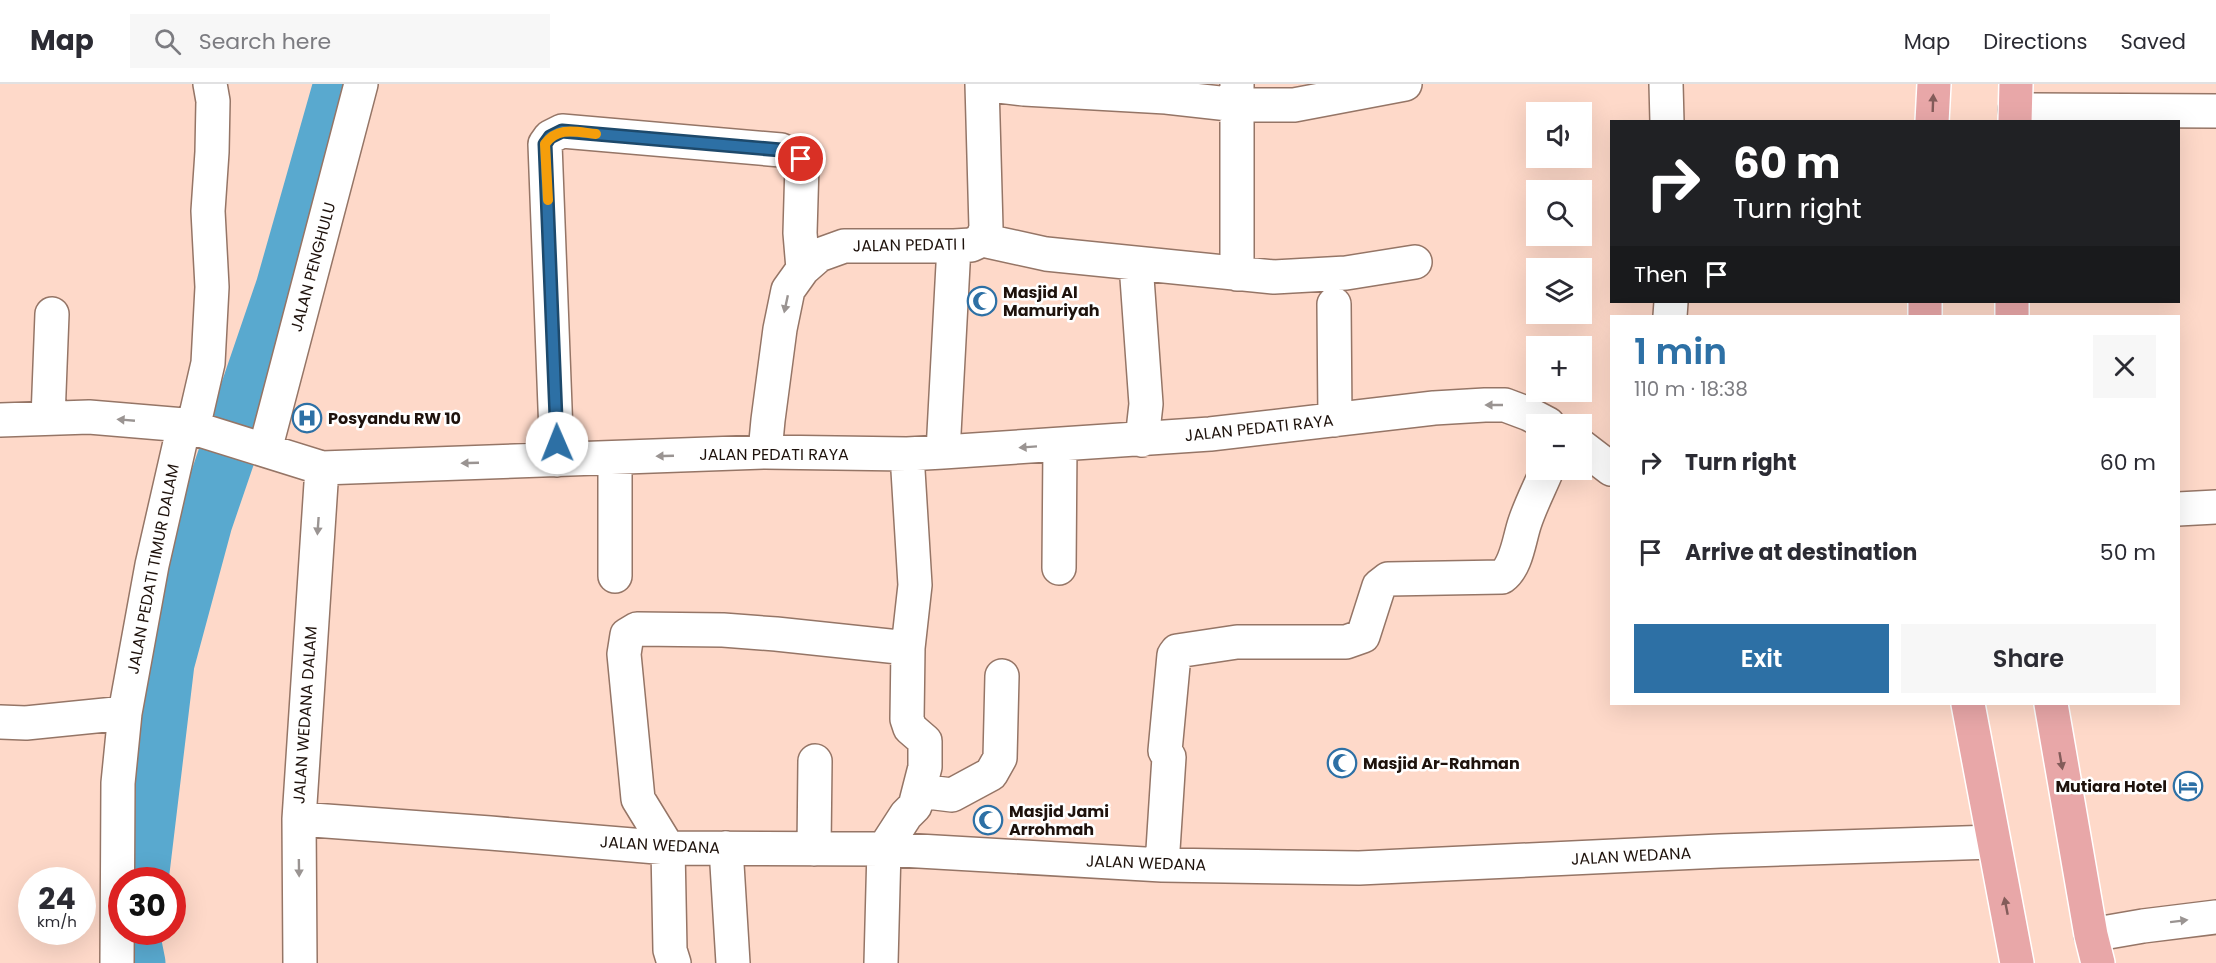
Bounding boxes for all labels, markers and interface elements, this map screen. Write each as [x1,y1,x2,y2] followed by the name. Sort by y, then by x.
[130,14,550,68] search box
[30,21,94,60] text: Map
[151,25,184,58] icon: search
[199,26,331,57] text: Search here
[1904,27,1950,56] text: Map
[1983,27,2087,56] text: Directions
[2120,27,2186,56] text: Saved
[1928,93,1938,112] one-way arrow
[1526,102,1592,480] map controls
[1526,102,1592,168] button: sound
[775,133,826,184] pin
[1733,134,1841,193] text: 60 m
[784,142,817,175] icon: arrive
[1634,144,1712,222] icon: right
[1526,180,1592,246] button: search
[1733,190,1862,227] text: Turn right
[285,200,341,334] street label: JALAN PENGHULU
[852,233,966,257] street label: JALAN PEDATI I
[1526,258,1592,324] button: layers
[1700,258,1733,291] icon: arrive
[1634,259,1688,290] text: Then
[1003,281,1100,322] place label: Masjid Al Mamuriyah
[966,285,998,317] mosque icon: Masjid Al Mamuriyah
[780,294,790,313] one-way arrow
[1634,326,1727,377] text: 1 min
[2093,335,2156,398] button: close
[1526,336,1592,402] button: +
[1634,375,1748,403] text: 110 m · 18:38
[1484,400,1503,410] one-way arrow
[291,402,323,434] hospital icon: Posyandu RW 10
[328,407,461,430] place label: Posyandu RW 10
[1183,409,1335,447] street label: JALAN PEDATI RAYA
[525,411,589,475] position arrow
[1526,414,1592,480] button: −
[116,415,135,425] one-way arrow
[1018,442,1037,451] one-way arrow
[699,443,849,466] street label: JALAN PEDATI RAYA
[1634,446,1667,479] icon: right
[1685,447,1796,478] text: Turn right
[2100,447,2156,478] text: 60 m
[655,451,674,460] one-way arrow
[461,458,480,468] one-way arrow
[121,462,185,676] street label: JALAN PEDATI TIMUR DALAM
[313,517,322,536] one-way arrow
[1634,536,1667,569] icon: arrive
[1685,537,1917,568] text: Arrive at destination
[2100,537,2156,568] text: 50 m
[1634,624,1889,693] button: Exit
[1901,624,2156,693] button: Share
[287,625,323,805] street label: JALAN WEDANA DALAM
[1326,747,1358,779] mosque icon: Masjid Ar-Rahman
[1363,752,1520,775] place label: Masjid Ar-Rahman
[2057,752,2066,771] one-way arrow
[2172,770,2204,802] hotel icon: Mutiara Hotel
[2055,775,2167,798] place label: Mutiara Hotel
[1009,800,1109,841] place label: Masjid Jami Arrohmah
[972,804,1004,836] mosque icon: Masjid Jami Arrohmah
[599,830,721,860] street label: JALAN WEDANA
[1570,841,1692,871] street label: JALAN WEDANA
[1085,849,1207,877] street label: JALAN WEDANA
[294,858,304,877] one-way arrow
[108,867,186,945] speed limit sign: 30
[38,877,76,920] text: 24
[2001,896,2010,915] one-way arrow
[37,911,77,932] text: km/h
[2170,916,2189,926] one-way arrow

